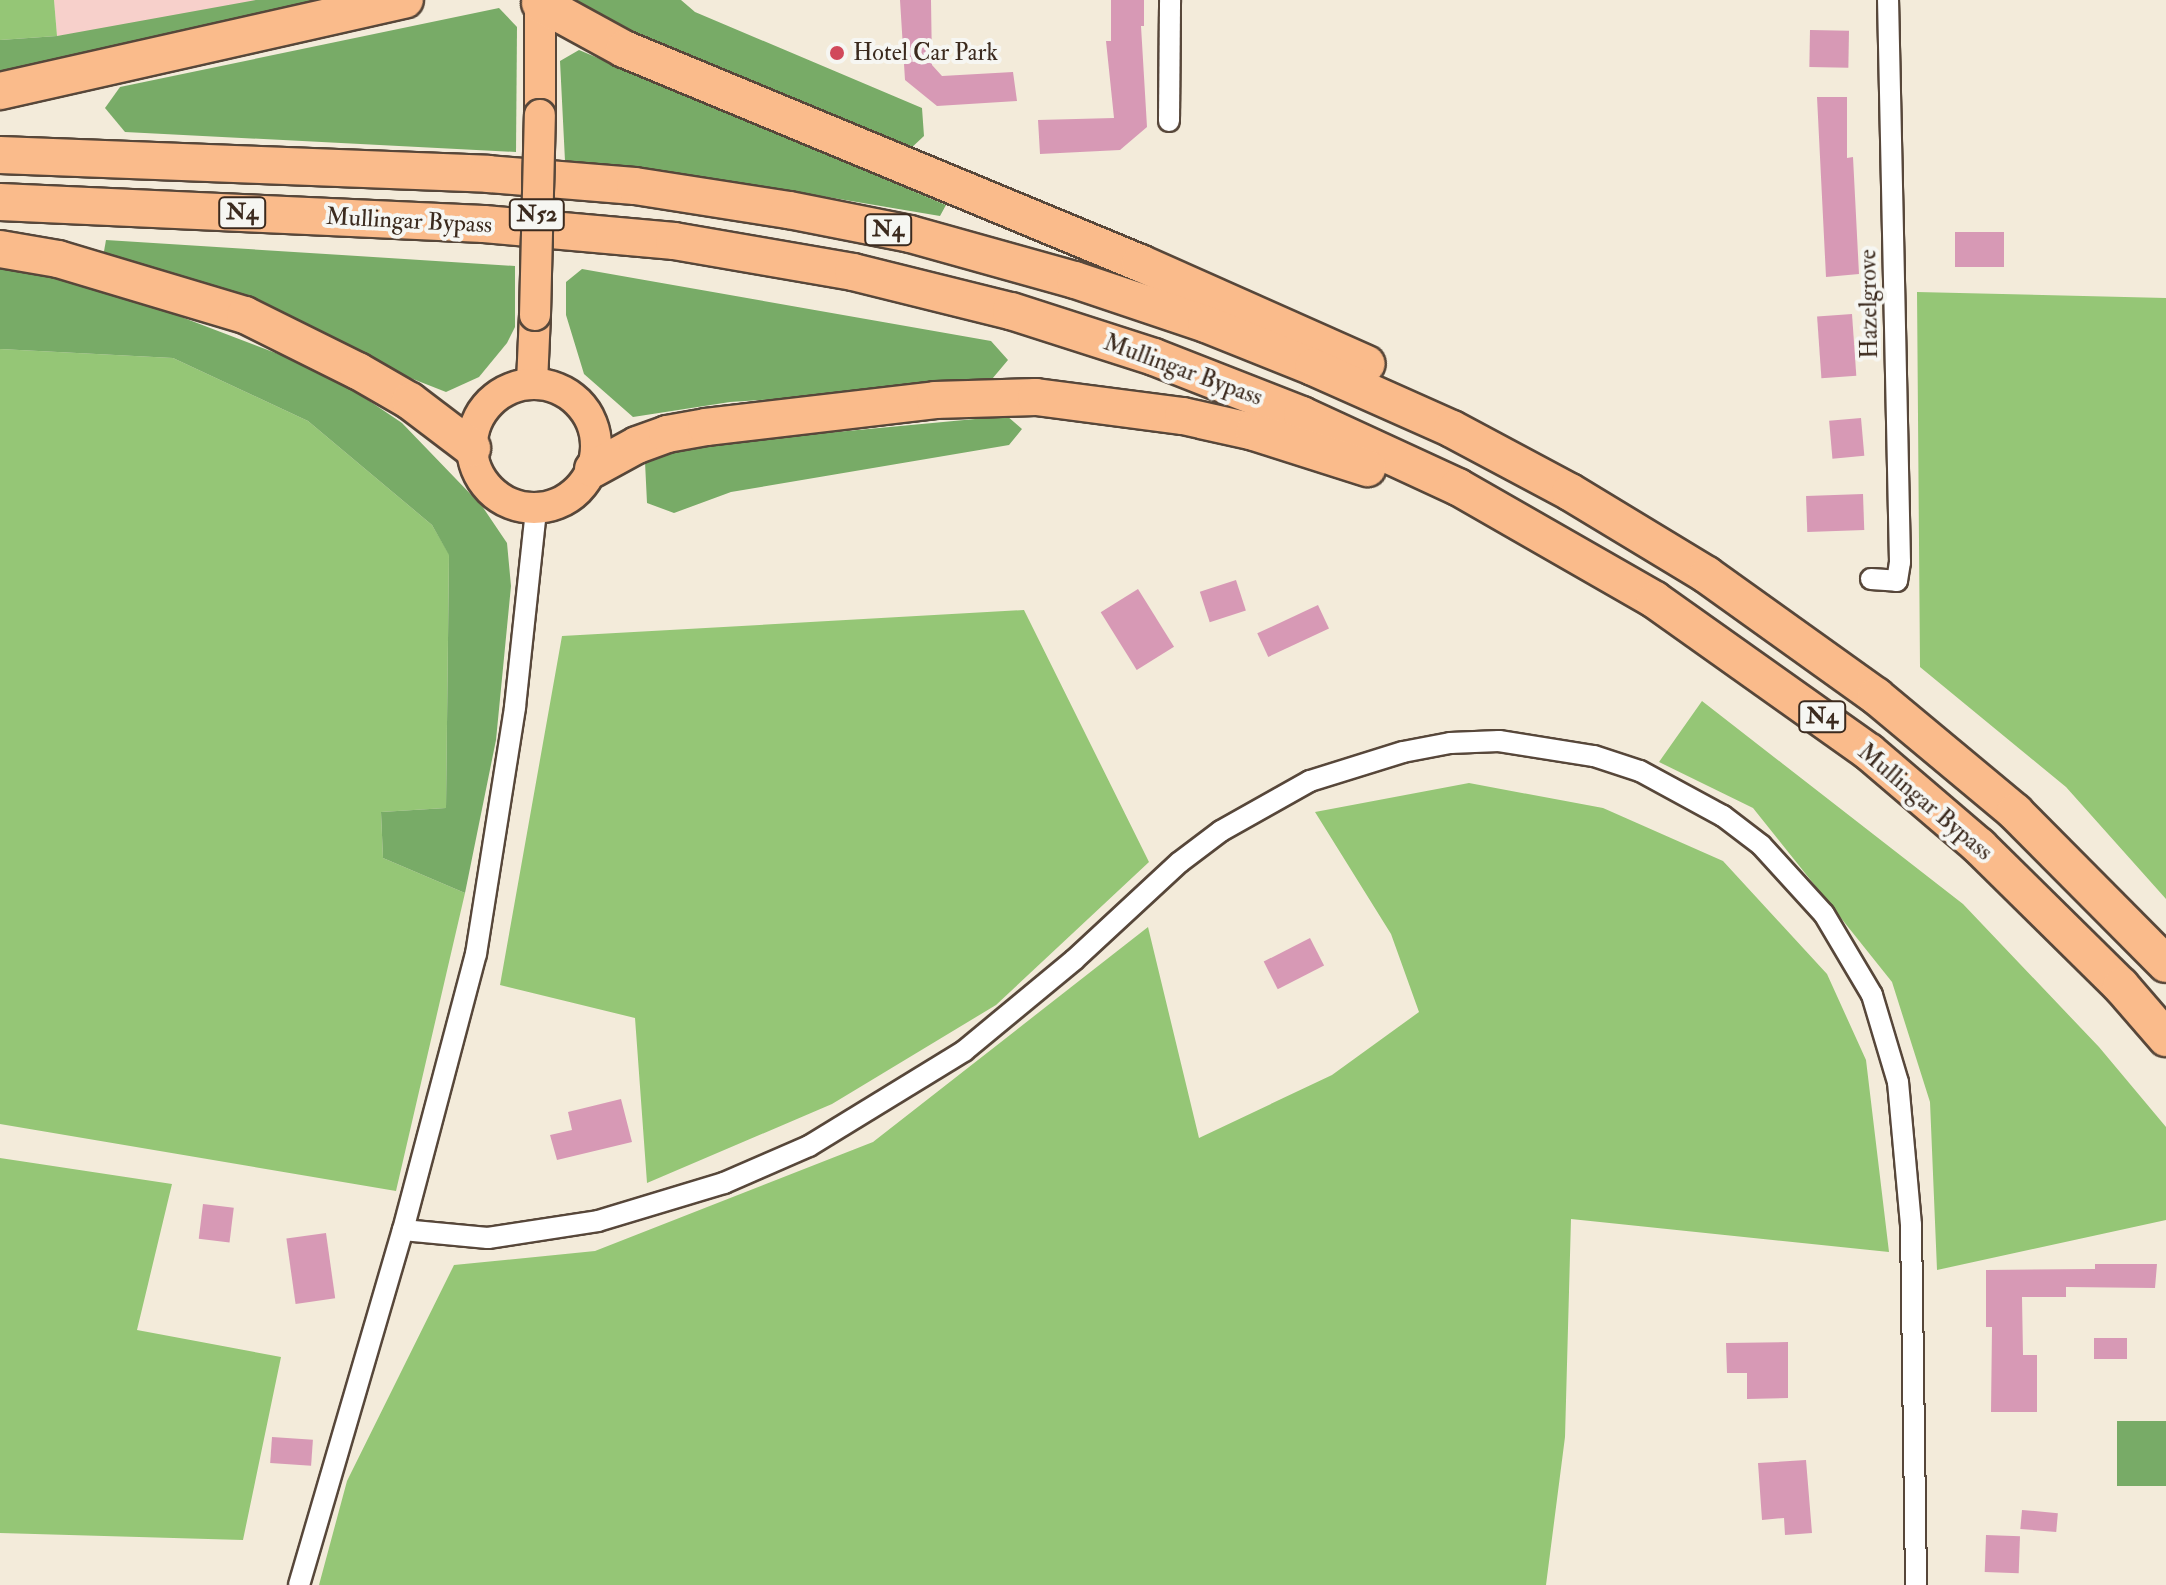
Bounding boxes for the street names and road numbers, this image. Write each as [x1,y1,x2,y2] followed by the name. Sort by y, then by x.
[218,195,266,231] road number: N4
[507,197,567,233] road number: N52
[325,202,493,240] street label: Mullingar Bypass
[864,212,912,248] road number: N4
[1854,249,1884,359] street label: Hazelgrove
[1100,328,1266,412] street label: Mullingar Bypass
[1798,699,1846,735] road number: N4
[1852,737,1998,867] street label: Mullingar Bypass

